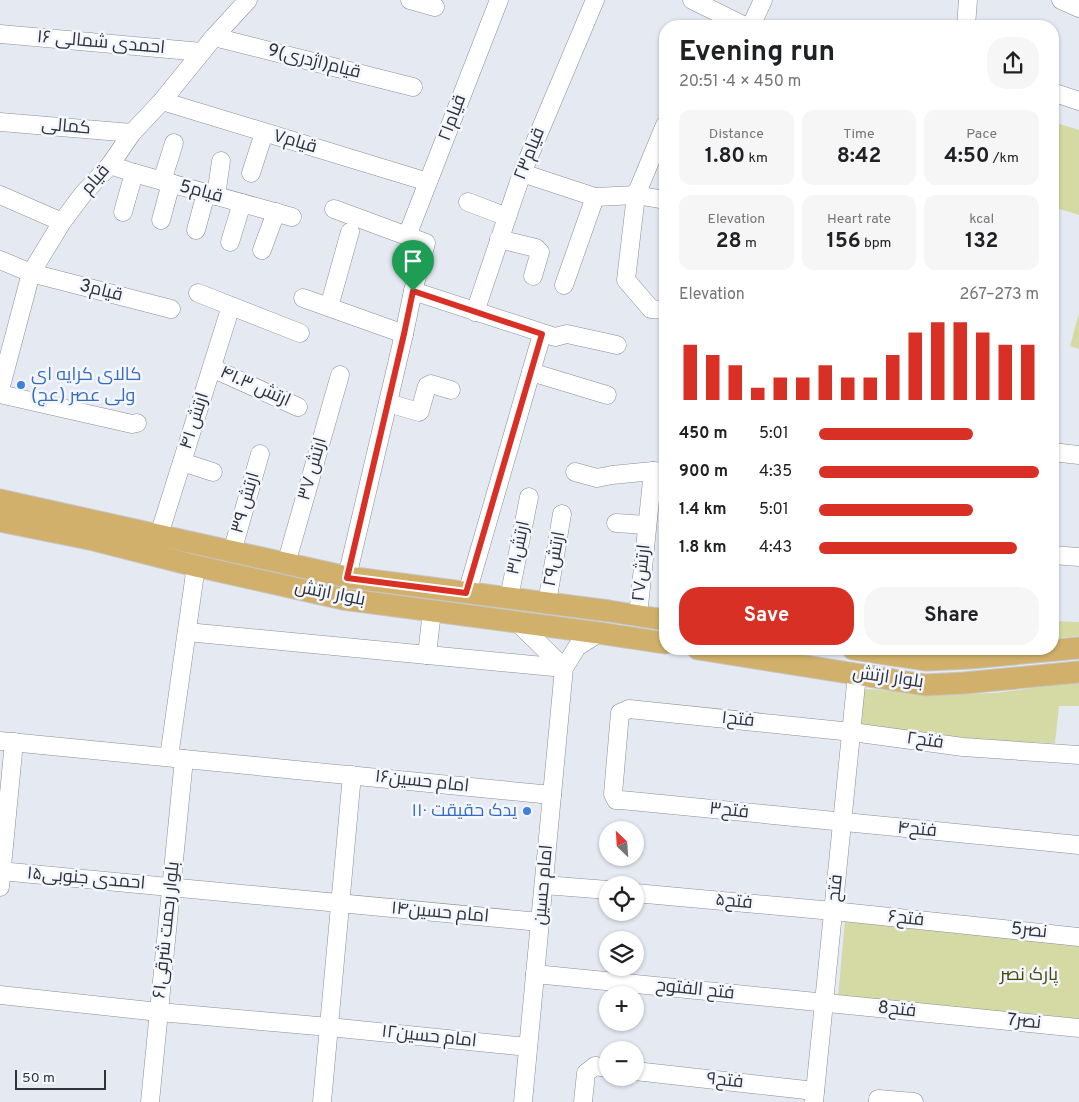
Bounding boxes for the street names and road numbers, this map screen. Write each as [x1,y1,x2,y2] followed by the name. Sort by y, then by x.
[36,26,166,60] street label: احمدی شمالی ۱۶
[265,39,363,85] street label: قیام(اژدری)9
[434,92,472,144] street label: قیام۲۱
[40,113,92,141] street label: کمالی
[509,124,551,184] street label: قیام۲۳
[271,125,319,159] street label: قیام۷
[77,160,115,200] street label: قیام
[177,175,225,209] street label: قیام5
[77,275,125,307] street label: قیام3
[216,361,294,413] street label: ارتش ۴۱.۳
[175,390,215,452] street label: ارتش ۴۱
[293,435,333,503] street label: ارتش ۳۷
[226,470,266,536] street label: ارتش ۳۹
[502,519,536,577] street label: ارتش۳۱
[539,530,571,588] street label: ارتش۲۹
[628,543,656,603] street label: ارتش۲۷
[293,576,367,612] street label: بلوار ارتش
[851,662,925,694] street label: بلوار ارتش
[720,707,756,733] street label: ۱فتح
[905,727,945,755] street label: ۲فتح
[374,766,470,798] street label: امام حسین۱۶
[708,797,750,825] street label: ۳فتح
[896,817,938,843] street label: فتح۴
[529,844,559,926] street label: امام حسین
[148,860,186,1000] street label: بلوار رحمت شرقی۶۱
[26,862,146,896] street label: احمدی جنوبی۱۵
[823,873,849,903] street label: فتح
[714,889,754,915] street label: ۵فتح
[390,897,490,929] street label: امام حسین۱۴
[887,906,925,932] street label: ۶فتح
[1010,918,1048,944] street label: 5نصر
[654,974,736,1006] street label: فتح الفتوح
[877,997,917,1023] street label: 8فتح
[1006,1009,1042,1035] street label: 7نصر
[380,1021,478,1053] street label: امام حسین۱۲
[705,1068,745,1094] street label: ۹فتح

